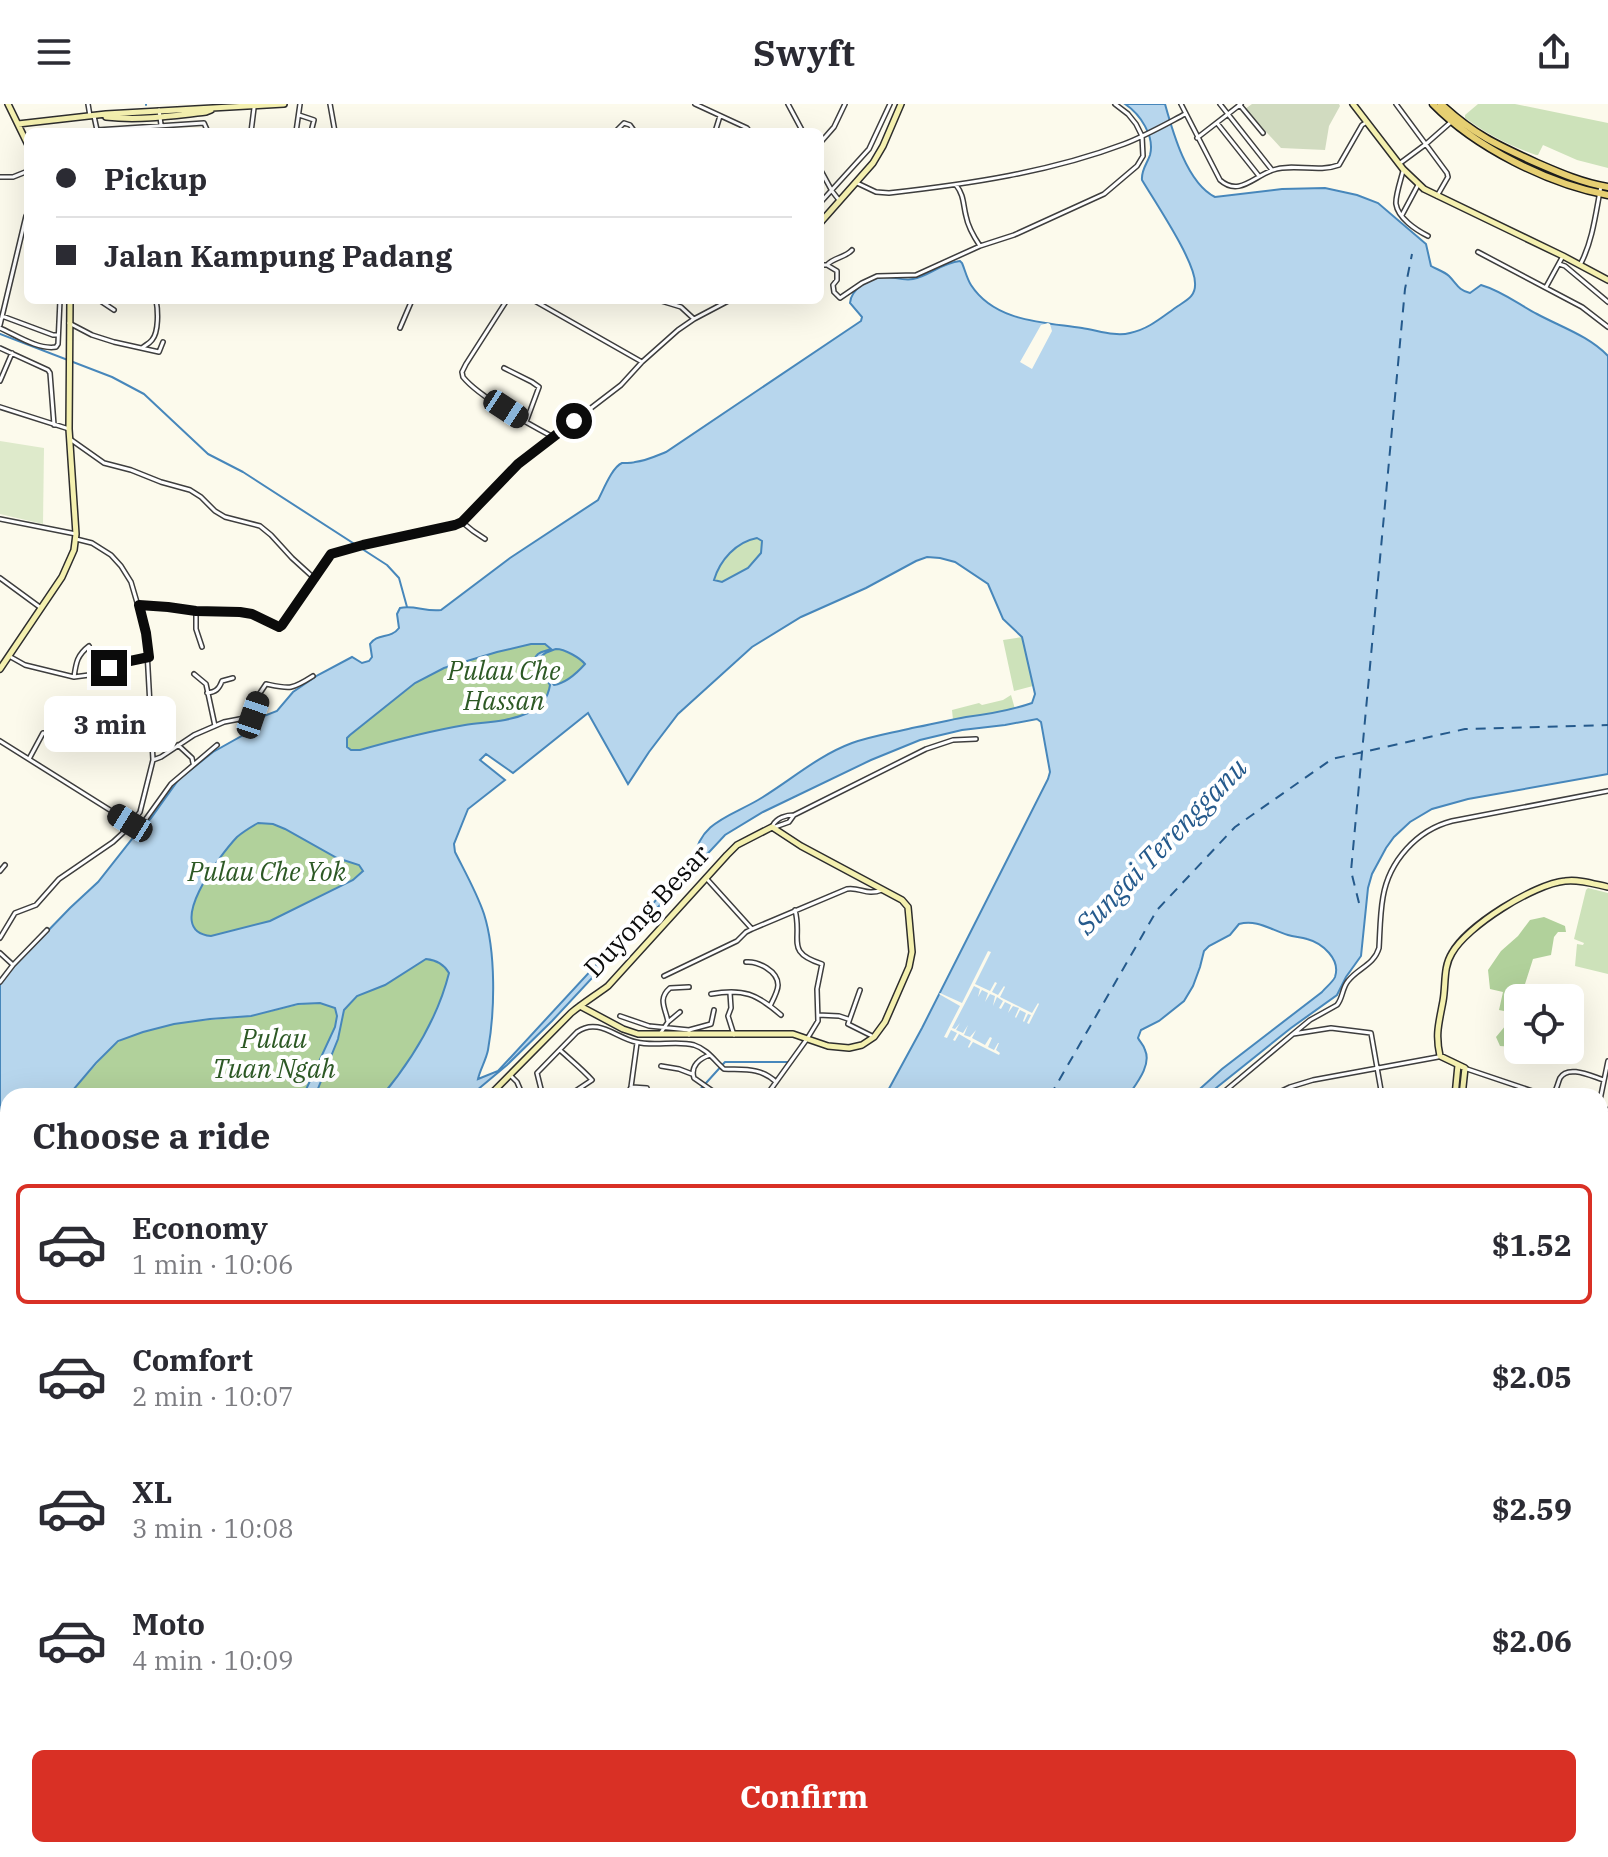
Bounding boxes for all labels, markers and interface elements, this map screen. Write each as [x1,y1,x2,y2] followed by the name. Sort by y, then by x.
[753,29,855,76] text: Swyft
[32,30,76,74] icon: menu
[1532,30,1576,74] icon: share
[104,159,207,198] text: Pickup
[104,236,452,275] text: Jalan Kampung Padang
[479,386,533,432] car
[556,403,592,439] route start
[91,650,127,686] route end
[447,653,561,717] park label: Pulau Che Hassan
[234,688,272,742] car
[43,696,175,752] callout: 3 min
[74,707,146,741] text: 3 min
[1066,749,1254,943] water label: Sungai Terengganu
[103,800,157,846] car
[576,836,717,984] street label: Duyong Besar
[187,854,347,888] park label: Pulau Che Yok
[1504,984,1584,1064] map controls
[1504,984,1584,1064] button: locate
[212,1021,336,1085] park label: Pulau Tuan Ngah
[32,1112,271,1159] text: Choose a ride
[36,1208,108,1280] icon: car
[132,1208,268,1247] text: Economy
[1492,1225,1572,1264] text: $1.52
[132,1247,294,1281] text: 1 min · 10:06
[36,1340,108,1412] icon: car
[132,1340,253,1379] text: Comfort
[1492,1357,1572,1396] text: $2.05
[132,1379,294,1413] text: 2 min · 10:07
[36,1472,108,1544] icon: car
[132,1472,172,1511] text: XL
[1492,1489,1572,1528] text: $2.59
[132,1511,294,1545] text: 3 min · 10:08
[36,1604,108,1676] icon: car
[132,1604,205,1643] text: Moto
[1492,1621,1572,1660] text: $2.06
[132,1643,294,1677] text: 4 min · 10:09
[32,1750,1576,1842] button: Confirm

